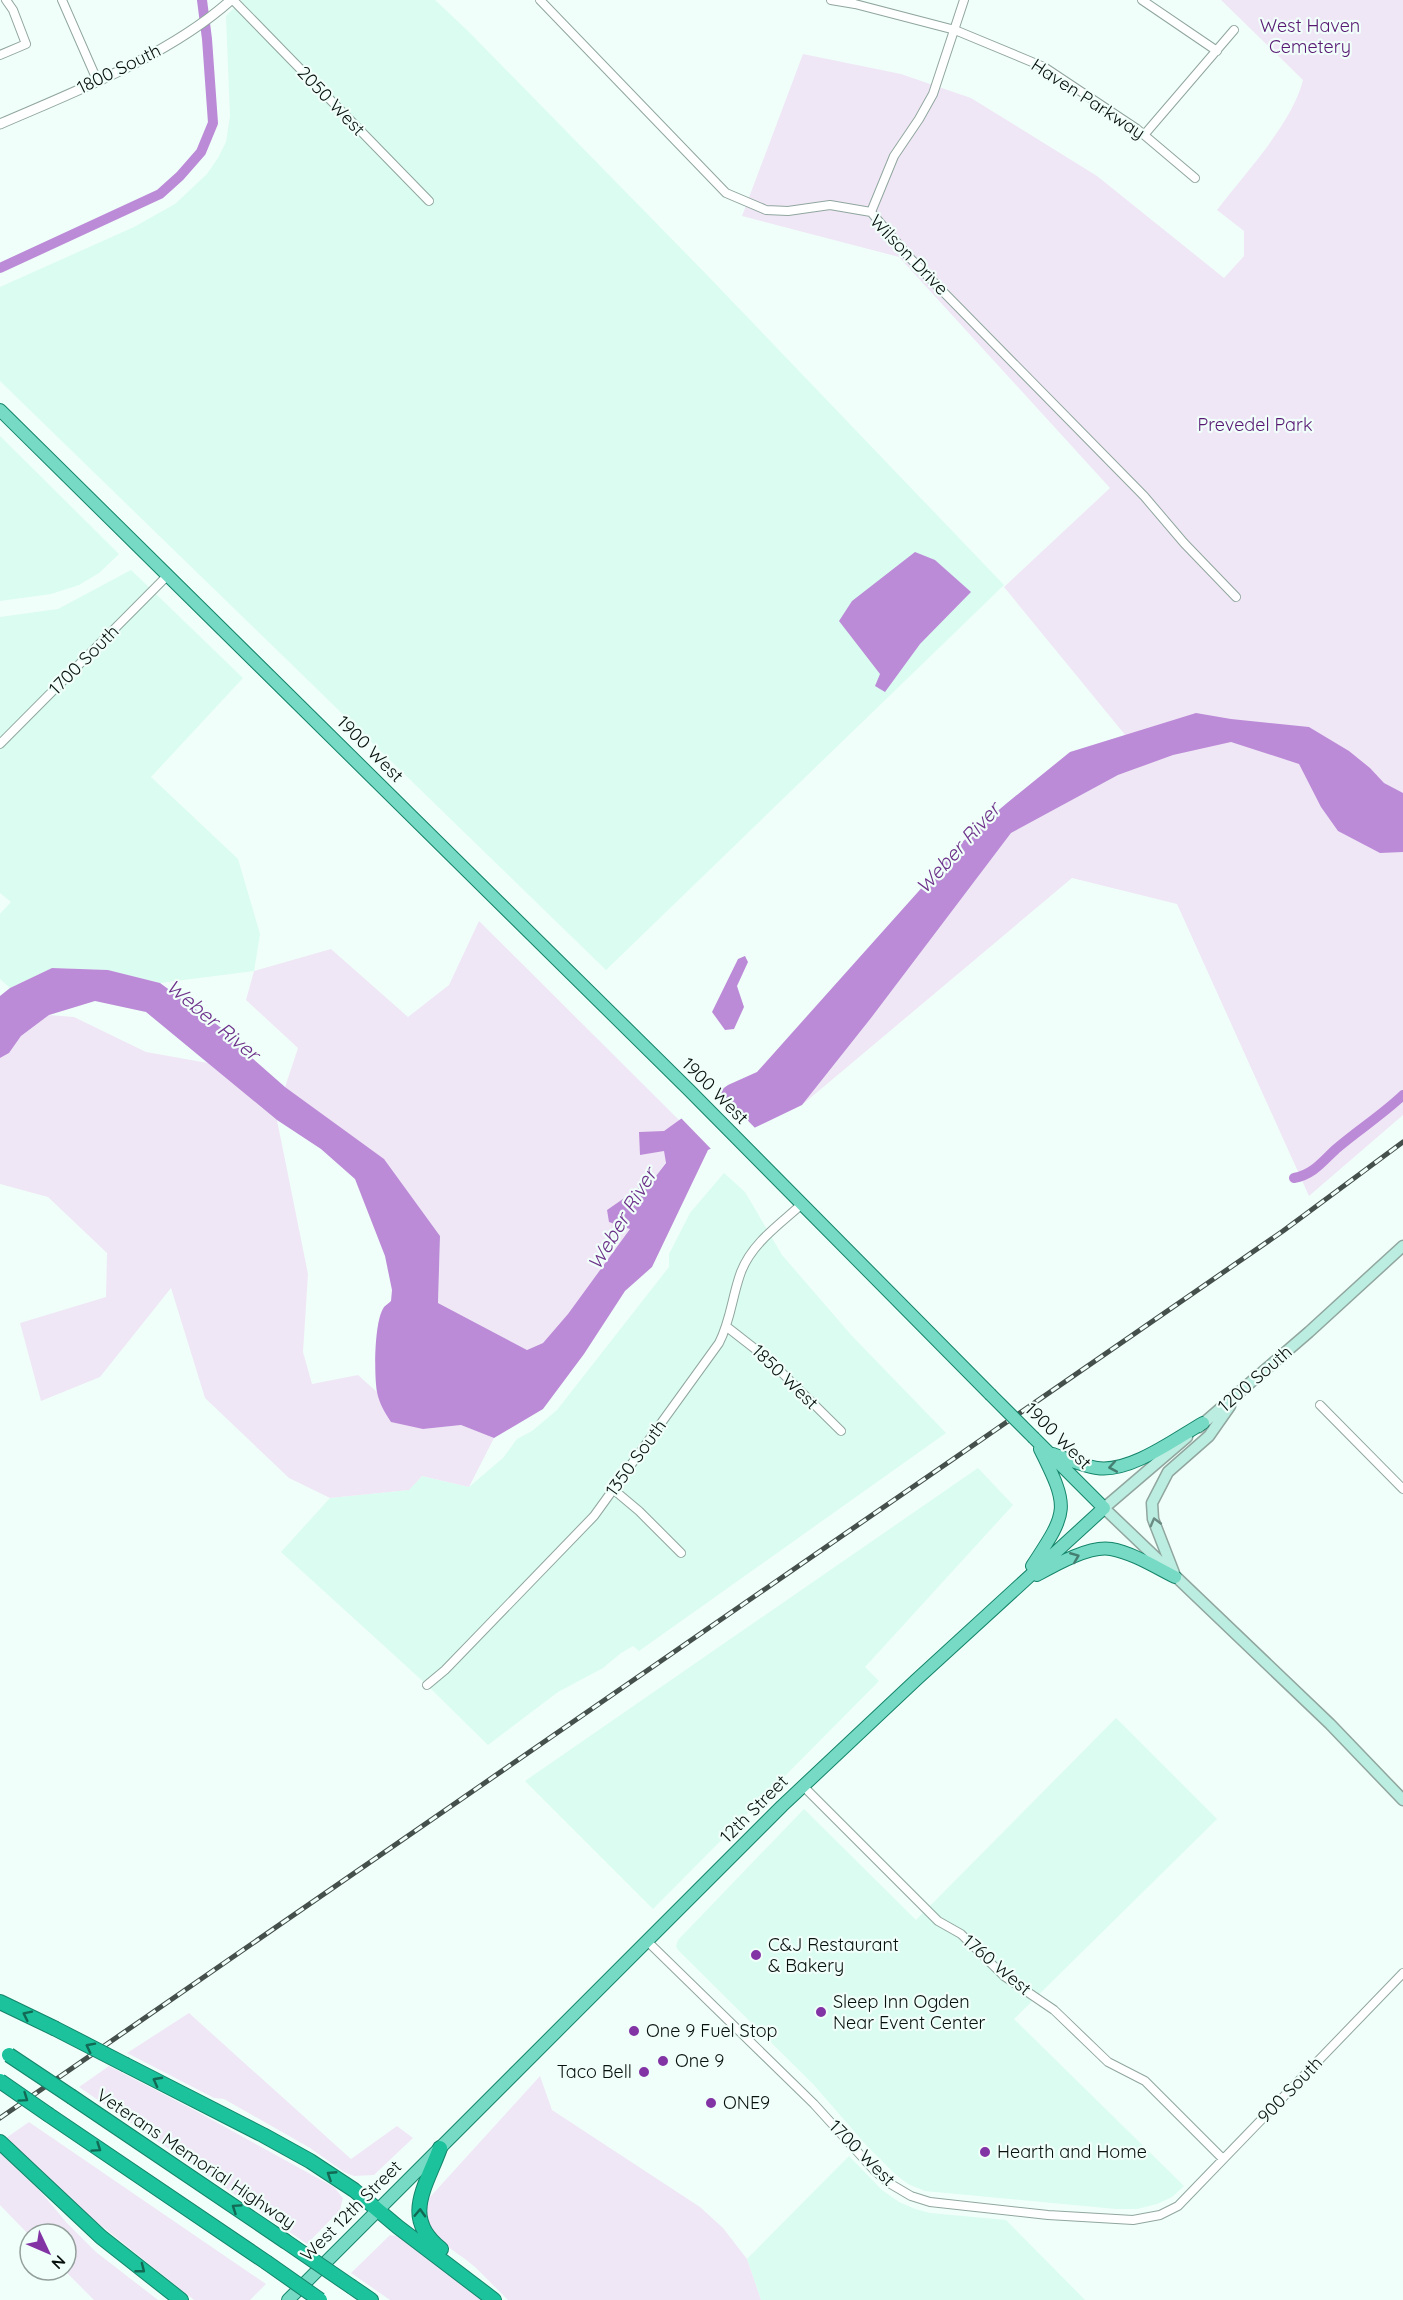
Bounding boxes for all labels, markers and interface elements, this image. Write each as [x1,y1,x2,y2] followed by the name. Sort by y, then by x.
[1260,14,1360,58] park label: West Haven Cemetery
[73,38,164,99] street label: 1800 South
[1027,53,1150,144] street label: Haven Parkway
[293,61,370,140] street label: 2050 West
[865,209,954,300] street label: Wilson Drive
[1197,413,1313,436] park label: Prevedel Park
[44,620,124,700] street label: 1700 South
[332,711,408,787] street label: 1900 West
[910,795,1007,898] water label: Weber River
[162,973,267,1067] water label: Weber River
[677,1053,753,1129] street label: 1900 West
[581,1161,663,1274] water label: Weber River
[747,1339,823,1414] street label: 1850 West
[1213,1340,1296,1417] street label: 1200 South
[1020,1398,1096,1474] street label: 1900 West
[600,1415,671,1501] street label: 1350 South
[1108,1460,1118,1472] one-way arrow
[1150,1517,1163,1527] one-way arrow
[1069,1552,1080,1564] one-way arrow
[715,1770,793,1848] street label: 12th Street
[958,1929,1036,2000] street label: 1760 West
[768,1933,899,1977] place label: C&J Restaurant & Bakery
[749,1948,763,1962] marker: C&J Restaurant & Bakery
[833,1990,986,2034] place label: Sleep Inn Ogden Near Event Center
[814,2005,828,2019] marker: Sleep Inn Ogden Near Event Center
[23,2011,33,2022] one-way arrow
[646,2019,778,2042] place label: One 9 Fuel Stop
[627,2024,641,2038] marker: One 9 Fuel Stop
[85,2042,96,2054] one-way arrow
[675,2049,724,2072] place label: One 9
[1252,2051,1327,2128] street label: 900 South
[656,2054,670,2068] marker: One 9
[557,2060,632,2083] place label: Taco Bell
[637,2065,651,2079] marker: Taco Bell
[153,2077,163,2088] one-way arrow
[92,2083,300,2234] street label: Veterans Memorial Highway
[18,2091,29,2102] one-way arrow
[723,2091,770,2114] place label: ONE9
[704,2096,718,2110] marker: ONE9
[825,2115,900,2190] street label: 1700 West
[997,2140,1147,2163] place label: Hearth and Home
[91,2141,102,2152] one-way arrow
[978,2145,992,2159] marker: Hearth and Home
[295,2155,406,2266] street label: West 12th Street
[327,2171,338,2182] one-way arrow
[232,2204,243,2215] one-way arrow
[414,2208,426,2217] one-way arrow
[18,2222,78,2282] north arrow
[48,2251,70,2274] text: N
[134,2261,145,2272] one-way arrow

